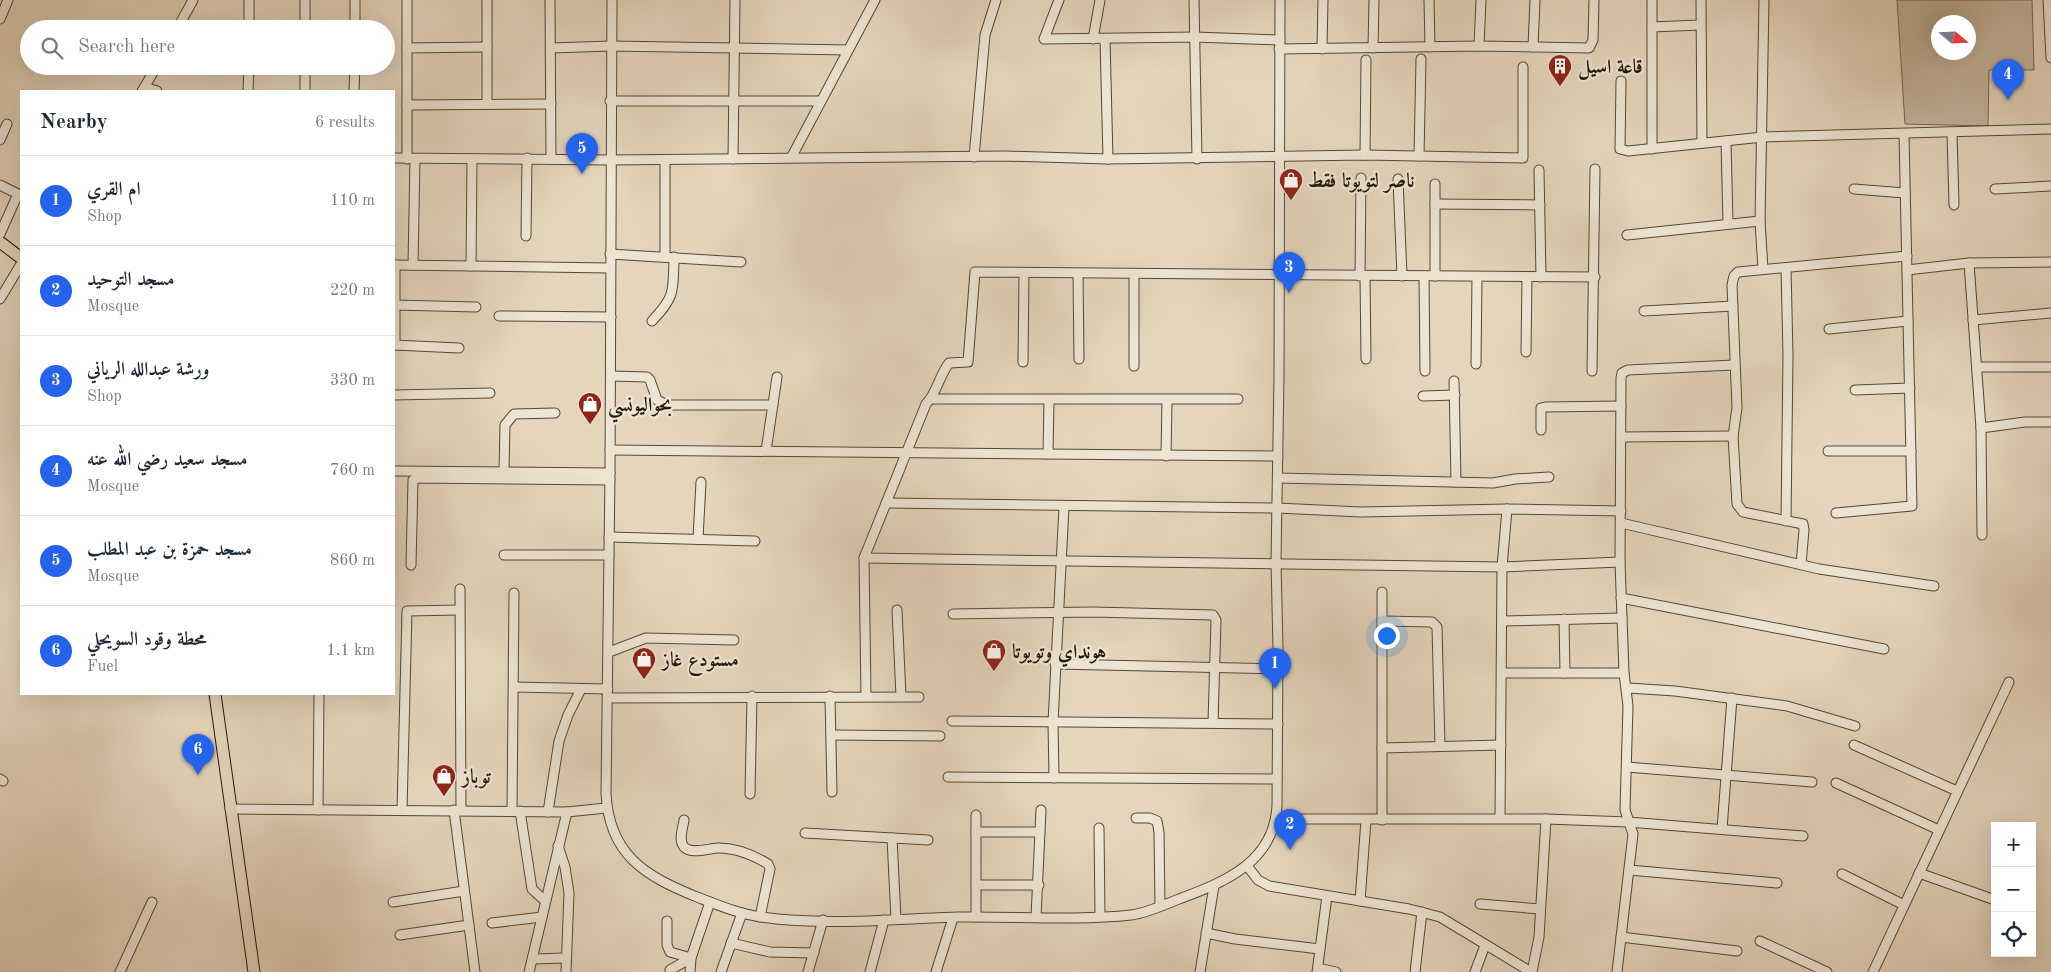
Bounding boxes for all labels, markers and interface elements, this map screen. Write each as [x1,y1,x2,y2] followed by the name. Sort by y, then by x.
[1931,15,1976,60] north arrow
[20,20,395,75] search box
[38,34,66,62] icon: search
[78,38,175,57] text: Search here
[1547,53,1573,87] building icon: قاعة اسيل
[1578,57,1643,80] place label: قاعة اسيل
[1992,59,2024,100] pin: 4
[40,112,108,133] text: Nearby
[315,115,375,131] text: 6 results
[566,133,598,174] pin: 5
[1278,167,1304,201] shop icon: ناصر لتويوتا فقط
[1308,170,1415,193] place label: ناصر لتويوتا فقط
[87,181,141,200] text: ام القري
[51,193,61,209] text: 1
[330,193,375,209] text: 110 m
[87,209,122,225] text: Shop
[1273,252,1305,293] pin: 3
[87,271,174,290] text: مسجد التوحيد
[51,283,61,299] text: 2
[330,283,375,299] text: 220 m
[87,299,139,315] text: Mosque
[87,361,209,380] text: ورشة عبدالله الرياني
[51,373,61,389] text: 3
[330,373,375,389] text: 330 m
[87,389,122,405] text: Shop
[577,391,603,425] shop icon: بحواليونسي
[608,395,672,423] place label: بحواليونسي
[87,451,248,470] text: مسجد سعيد رضي الله عنه
[51,463,61,479] text: 4
[330,463,375,479] text: 760 m
[87,479,139,495] text: Mosque
[87,541,252,560] text: مسجد حمزة بن عبد المطلب
[51,553,61,569] text: 5
[330,553,375,569] text: 860 m
[87,569,139,585] text: Mosque
[1374,623,1400,649] your location
[87,631,206,650] text: محطة وقود السويحلي
[981,638,1007,672] shop icon: هونداي وتويوتا
[1012,642,1106,668] place label: هونداي وتويوتا
[51,643,61,659] text: 6
[326,643,375,659] text: 1.1 km
[631,646,657,680] shop icon: مستودع غاز
[1259,648,1291,689] pin: 1
[660,650,739,676] place label: مستودع غاز
[87,659,118,675] text: Fuel
[182,734,214,775] pin: 6
[431,763,457,797] shop icon: توباز
[460,767,492,789] place label: توباز
[1274,809,1306,850] pin: 2
[1991,822,2036,957] map controls
[1991,822,2036,867] button: +
[1991,867,2036,912] button: −
[1991,912,2036,957] button: locate

